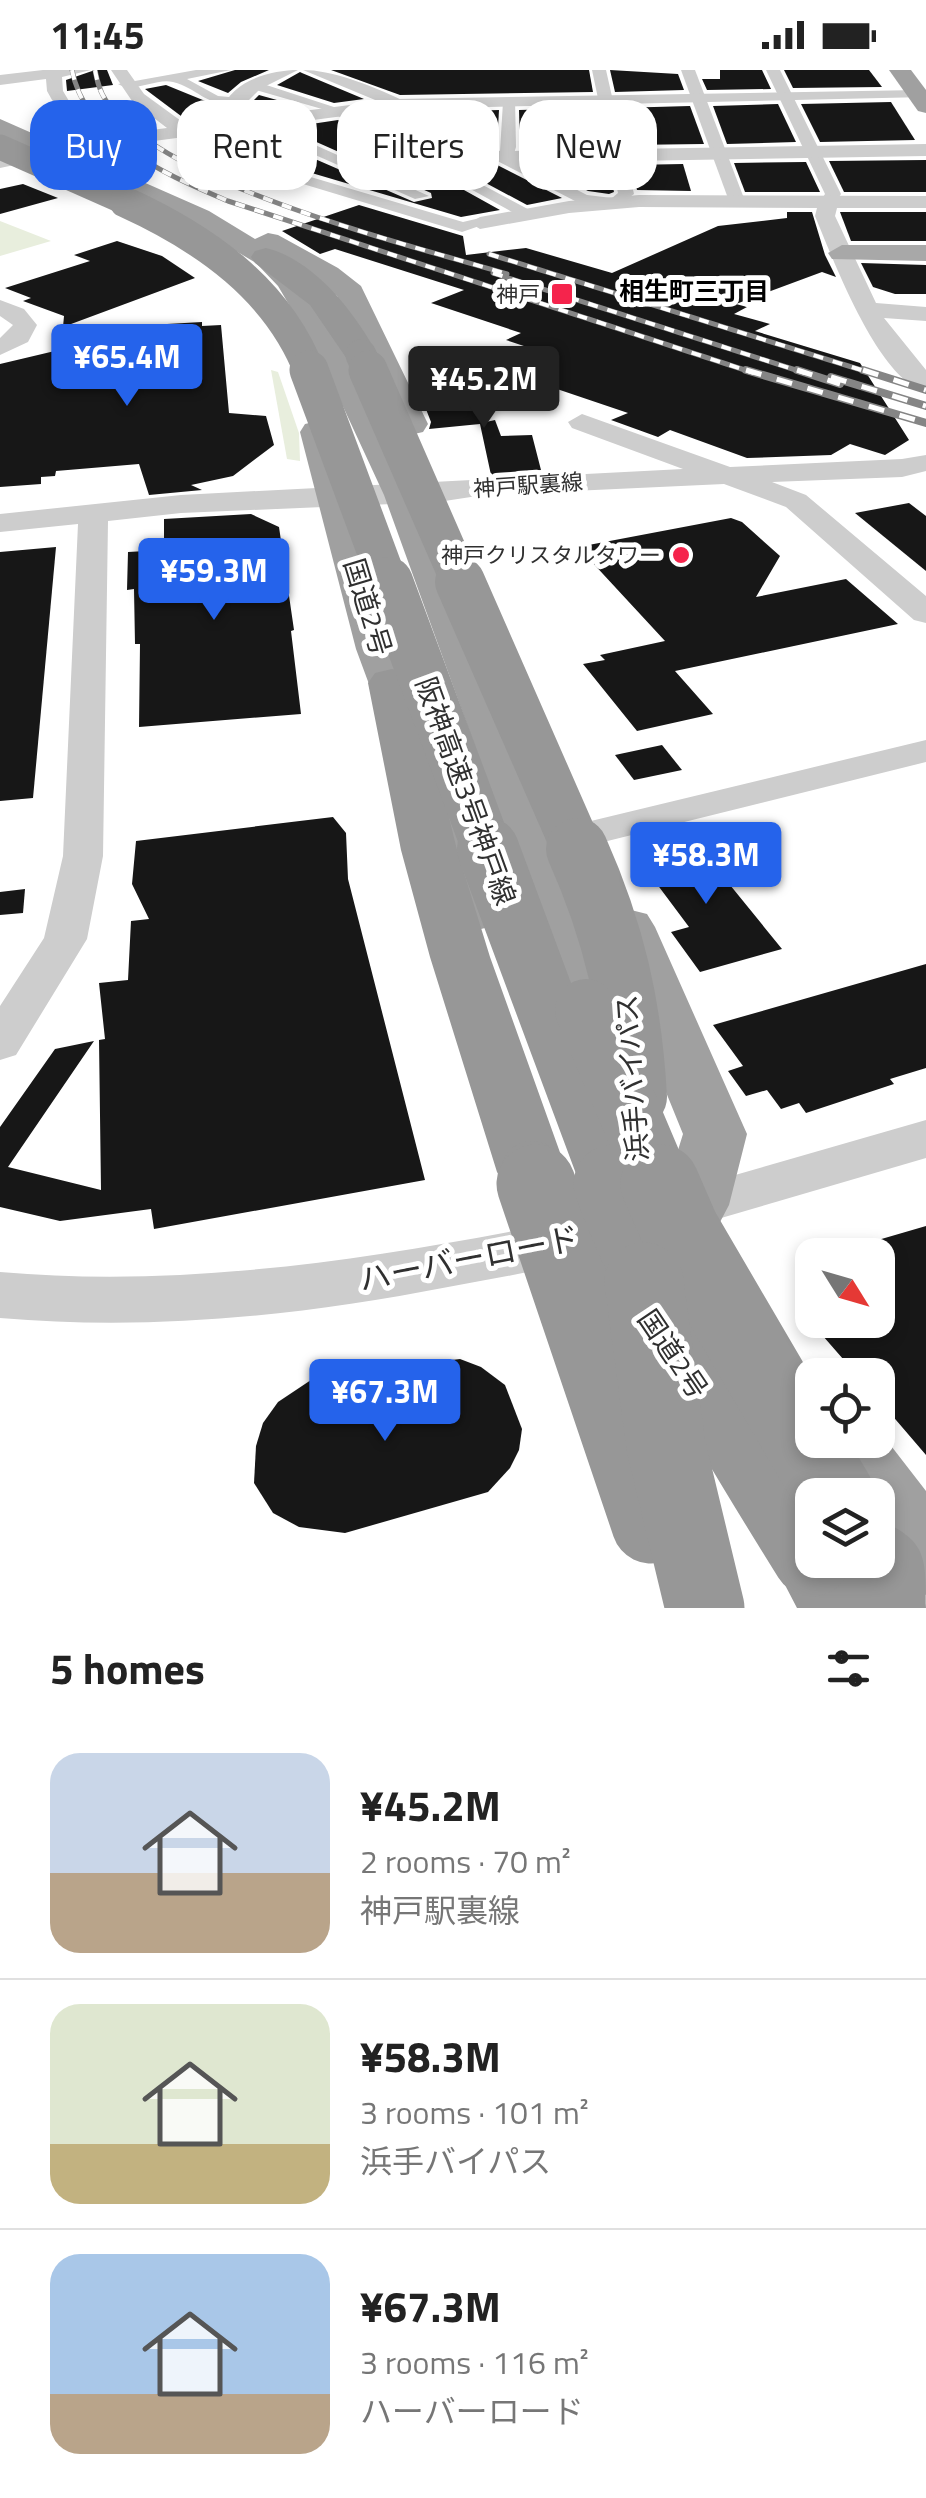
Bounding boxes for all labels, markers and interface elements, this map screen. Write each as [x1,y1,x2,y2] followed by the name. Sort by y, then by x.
[50,6,145,64] text: 11:45
[30,100,157,190] chip: Buy
[177,100,317,190] chip: Rent
[337,100,499,190] chip: Filters
[519,100,657,190] chip: New
[619,272,769,310] district label: 相生町三丁目
[496,277,540,311] place label: 神戸
[549,281,575,307] marker: 神戸
[46,324,208,409] pin: ¥65.4M
[73,332,181,380] text: ¥65.4M
[403,346,565,431] pin: ¥45.2M
[430,354,538,402] text: ¥45.2M
[472,464,584,506] street label: 神戸駅裏線
[133,538,295,623] pin: ¥59.3M
[441,538,661,572] place label: 神戸クリスタルタワー
[670,544,692,566] marker: 神戸クリスタルタワー
[160,546,268,594] text: ¥59.3M
[333,553,404,661] street label: 国道2号
[405,671,528,911] street label: 阪神高速3号神戸線
[625,822,787,907] pin: ¥58.3M
[652,830,760,878] text: ¥58.3M
[604,993,659,1163] street label: 浜手バイパス
[354,1213,583,1303] street label: ハーバーロード
[795,1238,895,1338] north arrow
[795,1238,895,1578] map controls
[628,1300,719,1407] street label: 国道2号
[795,1358,895,1458] button: locate
[304,1359,466,1444] pin: ¥67.3M
[331,1367,439,1415] text: ¥67.3M
[795,1478,895,1578] button: layers
[50,1636,205,1700] text: 5 homes
[821,1641,876,1696] icon: filters
[360,1773,501,1837] text: ¥45.2M
[130,1793,250,1913] icon: home
[360,1837,571,1885] text: 2 rooms · 70 m²
[360,1886,520,1934] text: 神戸駅裏線
[360,2024,501,2088] text: ¥58.3M
[130,2044,250,2164] icon: home
[360,2088,589,2136] text: 3 rooms · 101 m²
[360,2137,551,2185] text: 浜手バイパス
[360,2274,501,2338] text: ¥67.3M
[130,2294,250,2414] icon: home
[360,2338,589,2386] text: 3 rooms · 116 m²
[360,2387,584,2435] text: ハーバーロード

